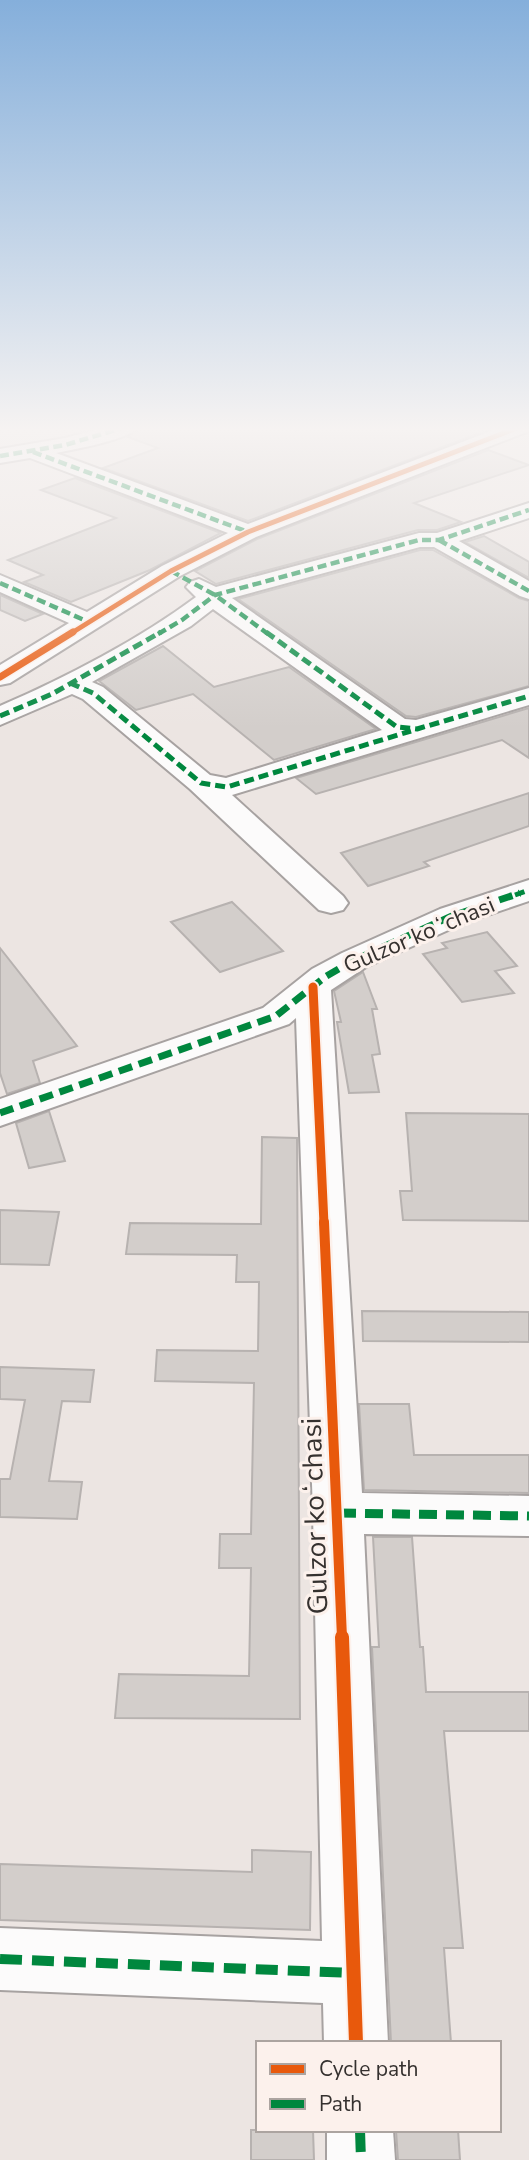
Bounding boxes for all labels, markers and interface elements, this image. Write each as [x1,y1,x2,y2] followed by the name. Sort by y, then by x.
[339,889,499,981] street label: Gulzor koʻchasi
[293,1417,337,1615] street label: Gulzor koʻchasi
[256,2041,501,2132] legend
[319,2055,418,2083] text: Cycle path
[319,2090,362,2118] text: Path

